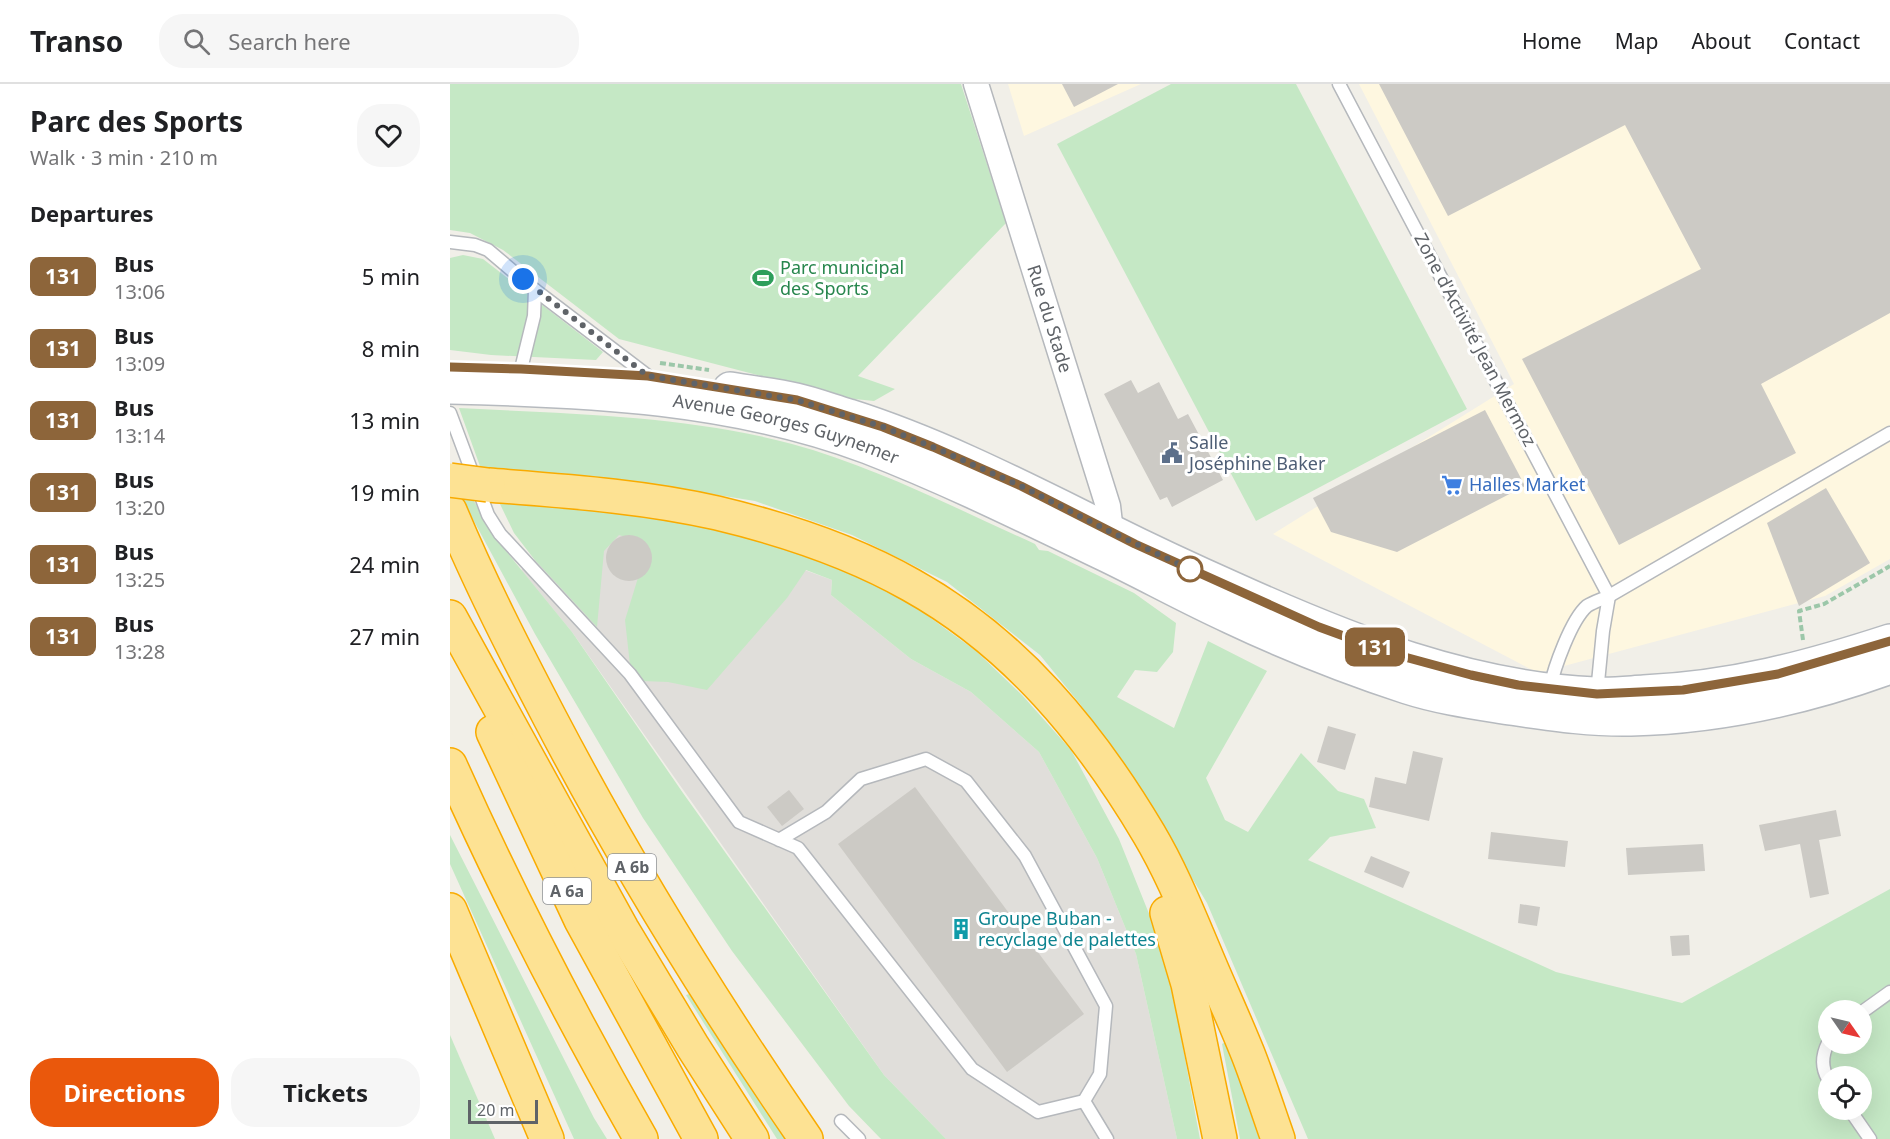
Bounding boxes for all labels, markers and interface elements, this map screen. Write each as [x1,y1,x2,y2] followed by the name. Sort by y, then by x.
[159,14,579,68] search box
[30,22,123,60] text: Transo
[180,25,213,58] icon: search
[228,26,351,56] text: Search here
[1522,27,1582,55] text: Home
[1615,27,1658,55] text: Map
[1691,27,1751,55] text: About
[1784,27,1860,55] text: Contact
[30,102,243,140] text: Parc des Sports
[357,104,420,167] button: heart
[30,144,218,171] text: Walk · 3 min · 210 m
[30,198,154,228] text: Departures
[1409,229,1542,450] street label: Zone d'Activité Jean Mermoz
[114,248,154,278] text: Bus
[780,255,904,300] place label: Parc municipal des Sports
[362,261,420,291] text: 5 min
[45,262,81,290] text: 131
[1022,262,1079,375] street label: Rue du Stade
[508,264,538,294] your location
[751,266,775,290] sports icon: Parc municipal des Sports
[114,278,165,305] text: 13:06
[114,320,154,350] text: Bus
[362,333,420,363] text: 8 min
[45,334,81,362] text: 131
[114,350,165,377] text: 13:09
[672,388,903,469] street label: Avenue Georges Guynemer
[114,392,154,422] text: Bus
[349,405,420,435] text: 13 min
[45,406,81,434] text: 131
[114,422,165,449] text: 13:14
[1187,430,1326,475] place label: Salle Joséphine Baker
[1160,441,1184,465] public building icon: Salle Joséphine Baker
[114,464,154,494] text: Bus
[1469,472,1586,496] place label: Halles Market
[1440,473,1464,497] supermarket icon: Halles Market
[349,477,420,507] text: 19 min
[45,478,81,506] text: 131
[114,494,165,521] text: 13:20
[114,536,154,566] text: Bus
[349,549,420,579] text: 24 min
[45,550,81,578] text: 131
[1177,556,1203,582] unlabelled marker
[114,566,165,593] text: 13:25
[114,608,154,638] text: Bus
[349,621,420,651] text: 27 min
[45,622,81,650] text: 131
[1340,628,1410,666] line badge: 131
[1357,633,1393,661] text: 131
[114,638,165,665] text: 13:28
[608,854,656,880] road number: A 6b
[543,878,591,904] road number: A 6a
[978,906,1156,951] place label: Groupe Buban - recyclage de palettes
[949,917,973,941] building icon: Groupe Buban - recyclage de palettes
[1818,1000,1872,1054] north arrow
[1818,1000,1872,1120] map controls
[30,1058,219,1127] button: Directions
[231,1058,420,1127] button: Tickets
[1818,1066,1872,1120] button: locate
[468,1097,538,1124] scale bar
[477,1099,514,1121] text: 20 m

